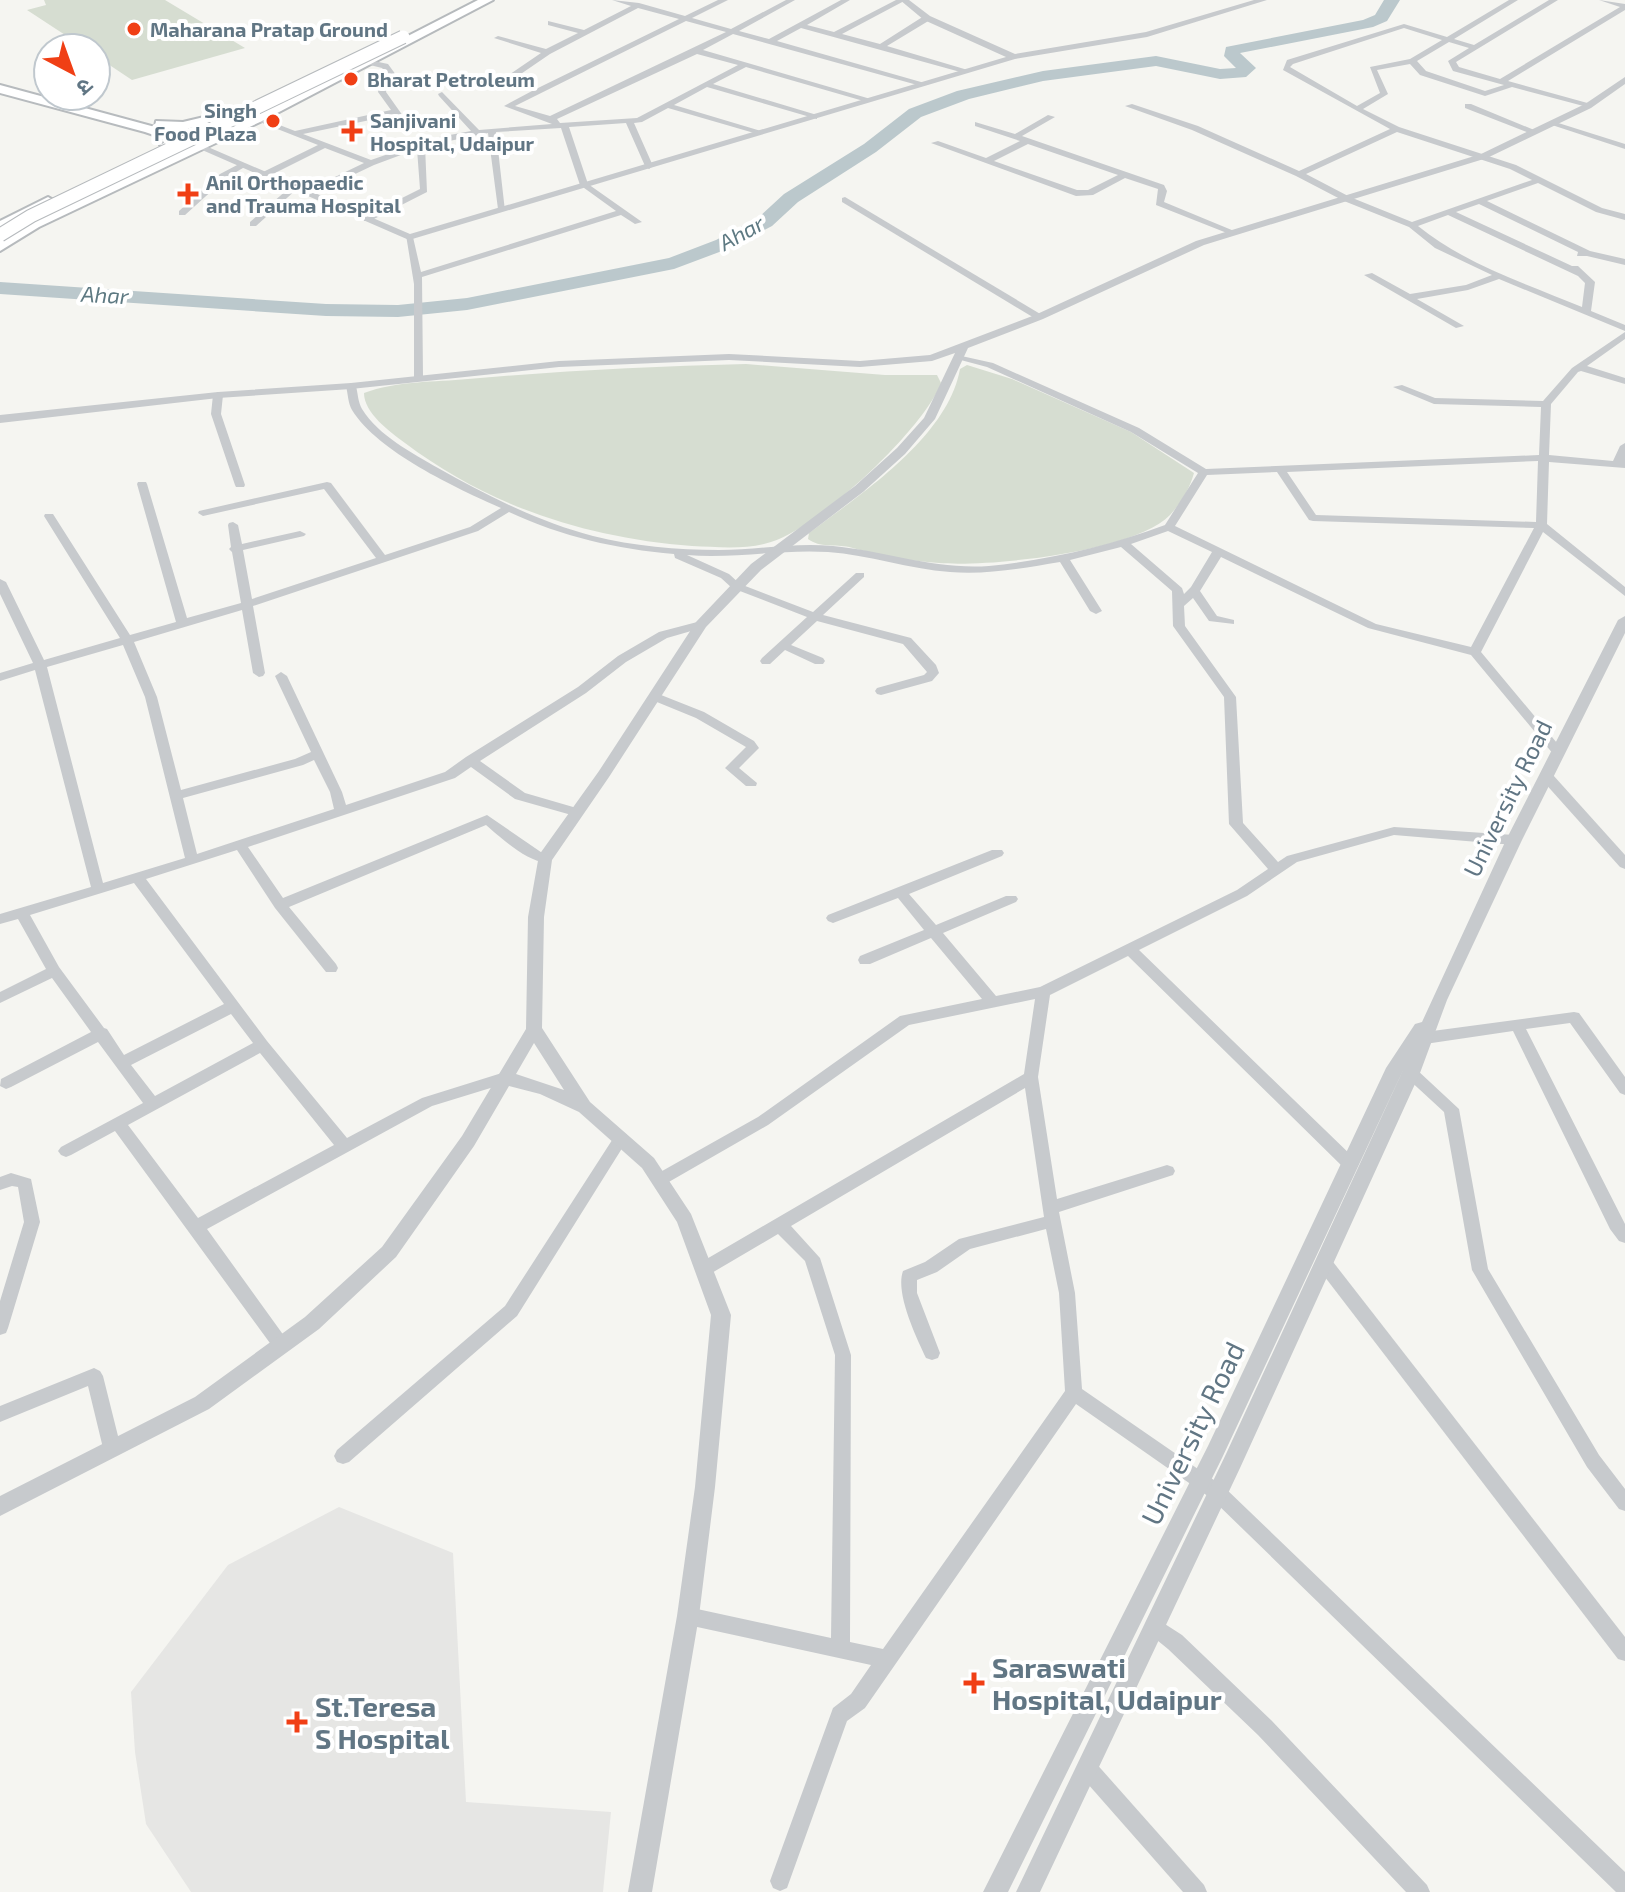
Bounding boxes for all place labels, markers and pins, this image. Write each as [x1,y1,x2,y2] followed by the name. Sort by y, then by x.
[150,17,388,41] place label: Maharana Pratap Ground
[125,20,143,38] marker: Maharana Pratap Ground
[367,67,535,91] place label: Bharat Petroleum
[342,70,360,88] marker: Bharat Petroleum
[154,98,257,145] place label: Singh Food Plaza
[370,108,535,155] place label: Sanjivani Hospital, Udaipur
[264,112,282,130] marker: Singh Food Plaza
[341,120,363,142] marker: Sanjivani Hospital, Udaipur
[206,170,401,217] place label: Anil Orthopaedic and Trauma Hospital
[177,183,199,205] marker: Anil Orthopaedic and Trauma Hospital
[992,1650,1222,1716] place label: Saraswati Hospital, Udaipur
[963,1672,985,1694] marker: Saraswati Hospital, Udaipur
[315,1689,450,1755] place label: St.Teresa S Hospital
[286,1711,308,1733] marker: St.Teresa S Hospital

